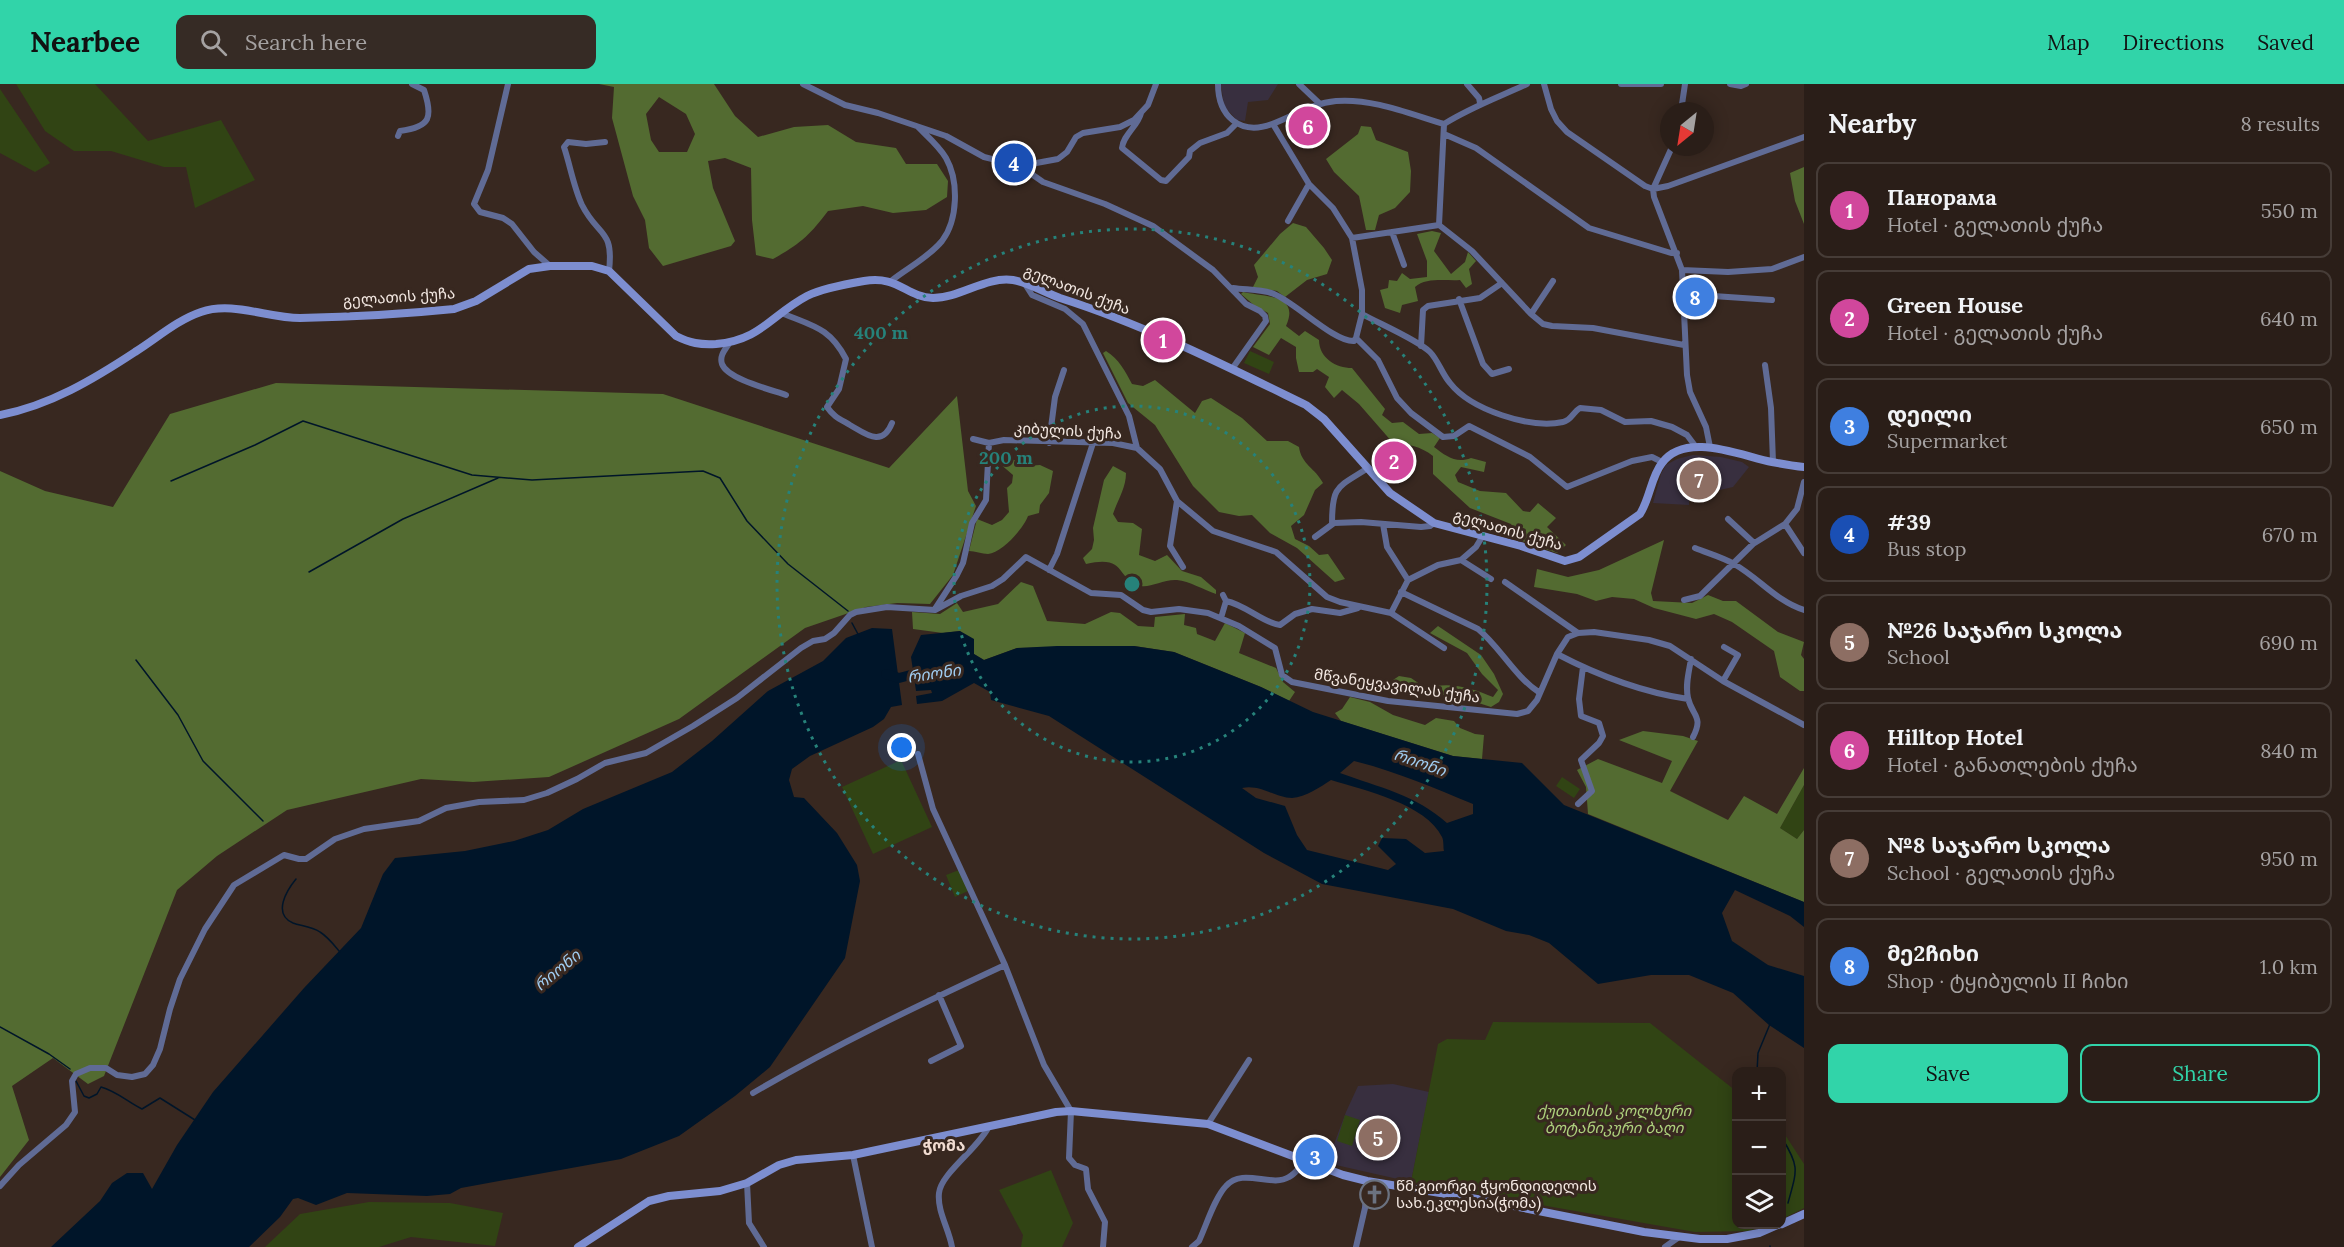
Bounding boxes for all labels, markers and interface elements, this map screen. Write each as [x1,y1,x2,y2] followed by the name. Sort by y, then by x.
[176,15,596,69] search box
[30,24,140,60] text: Nearbee
[197,26,230,59] icon: search
[245,28,367,56] text: Search here
[2047,29,2090,56] text: Map
[2123,29,2224,56] text: Directions
[2257,29,2314,56] text: Saved
[1660,102,1714,156] north arrow
[1288,104,1328,148] pin: 6
[1828,107,1916,140] text: Nearby
[2241,111,2320,136] text: 8 results
[994,140,1034,185] pin: 4
[1887,183,1997,211] text: Панорама
[1845,198,1854,223] text: 1
[2261,198,2318,223] text: 550 m
[1887,212,2103,237] text: Hotel · გელათის ქუჩა
[1021,261,1133,319] street label: გელათის ქუჩა
[1676,274,1714,320] pin: 8
[342,283,456,310] street label: გელათის ქუჩა
[1887,291,2023,319] text: Green House
[1844,306,1855,331] text: 2
[2260,306,2318,331] text: 640 m
[1144,318,1182,362] pin: 1
[1887,320,2103,345] text: Hotel · გელათის ქუჩა
[854,321,908,344] text: 400 m
[1887,400,1972,428] text: დეილი
[1844,414,1855,439] text: 3
[2260,414,2318,439] text: 650 m
[1014,418,1123,443] street label: კიბულის ქუჩა
[1887,428,2007,453] text: Supermarket
[1374,438,1414,484] pin: 2
[979,446,1033,469] text: 200 m
[1680,458,1718,502] pin: 7
[1452,505,1565,554] street label: გელათის ქუჩა
[1887,508,1931,536] text: #39
[1844,522,1855,547] text: 4
[2262,522,2318,547] text: 670 m
[1887,536,1966,561] text: Bus stop
[1122,574,1142,594] centre of rings
[1887,616,2122,644] text: №26 საჯარო სკოლა
[1844,630,1855,655] text: 5
[2259,630,2318,655] text: 690 m
[1887,644,1950,669] text: School
[906,659,963,687] water label: რიონი
[1313,664,1481,707] street label: მწვანეყვავილას ქუჩა
[1887,723,2023,751] text: Hilltop Hotel
[887,733,916,762] your location
[1844,738,1855,763] text: 6
[2260,738,2318,763] text: 840 m
[1391,744,1449,780] water label: რიონი
[1887,752,2138,777] text: Hotel · განათლების ქუჩა
[1887,831,2111,859] text: №8 საჯარო სკოლა
[1845,846,1854,871] text: 7
[2260,846,2318,871] text: 950 m
[1887,860,2115,885] text: School · გელათის ქუჩა
[1887,939,1979,967] text: მე2ჩიხი
[530,945,585,995] water label: რიონი
[1844,954,1855,979] text: 8
[2260,954,2318,979] text: 1.0 km
[1887,968,2128,993] text: Shop · ტყიბულის II ჩიხი
[1828,1044,2068,1103] button: Save
[2080,1044,2320,1103] button: Share
[1732,1067,1786,1229] map controls
[1732,1067,1786,1121] button: +
[1537,1101,1692,1137] park label: ქუთაისის კოლხური ბოტანიკური ბაღი
[1358,1116,1398,1160] pin: 5
[1732,1121,1786,1175] button: −
[1296,1134,1334,1180] pin: 3
[923,1135,965,1155] district label: ჭომა
[1732,1175,1786,1229] button: layers
[1396,1176,1597,1213] place label: წმ.გიორგი ჭყონდიდელის სახ.ეკლესია(ჭომა)
[1359,1179,1391,1211] church icon: წმ.გიორგი ჭყონდიდელის სახ.ეკლესია(ჭომა)

